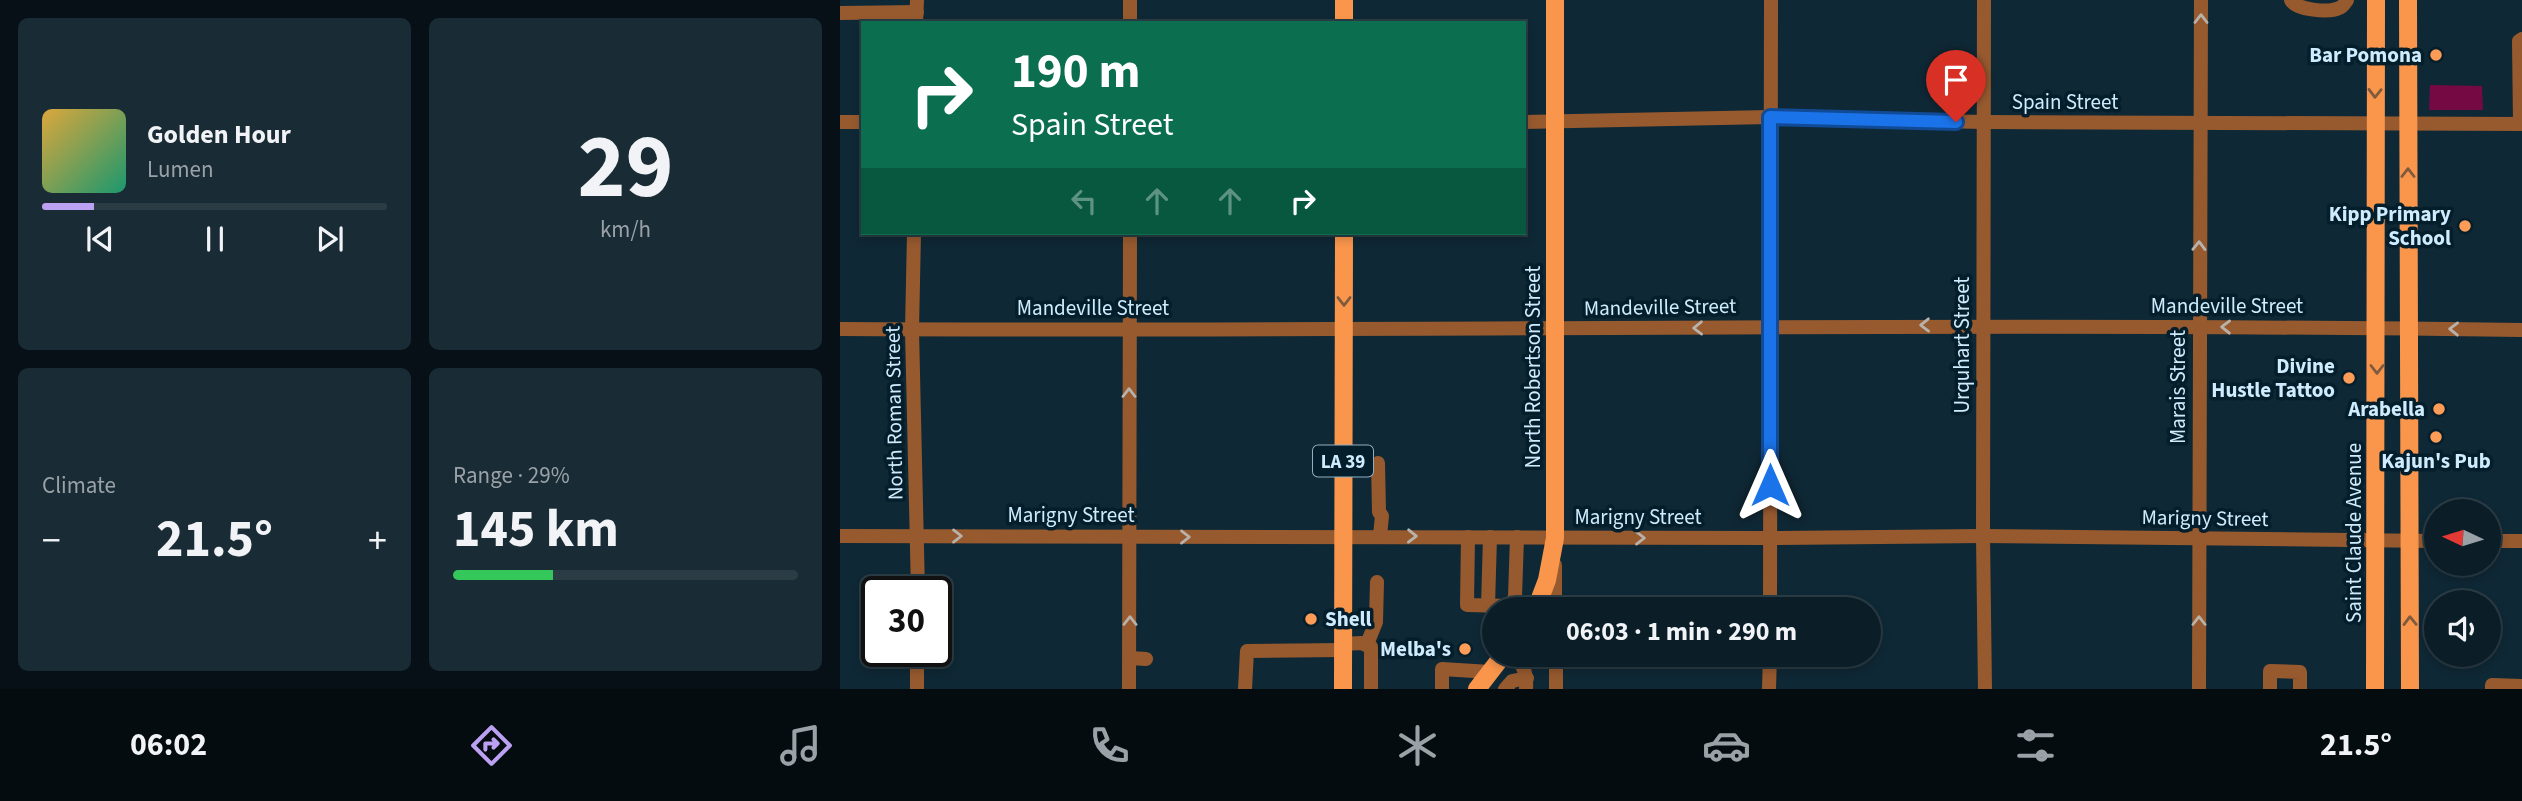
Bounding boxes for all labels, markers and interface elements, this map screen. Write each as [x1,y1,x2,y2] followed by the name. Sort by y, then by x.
[2193,13,2209,24] one-way arrow
[1011,37,1140,107] text: 190 m
[2309,40,2422,70] place label: Bar Pomona
[2428,47,2444,63] marker: Bar Pomona
[896,49,987,140] icon: right
[1926,50,1986,122] pin
[1937,61,1975,99] icon: arrive
[2012,87,2118,117] street label: Spain Street
[2367,88,2383,98] one-way arrow
[1011,102,1173,148] text: Spain Street
[577,103,674,232] text: 29
[147,116,291,153] text: Golden Hour
[147,153,214,186] text: Lumen
[2400,167,2416,178] one-way arrow
[1065,182,1103,220] icon: left
[1138,182,1176,220] icon: ahead
[1211,182,1249,220] icon: ahead
[1284,182,1322,220] icon: right
[2329,199,2451,253] place label: Kipp Primary School
[600,213,651,246] text: km/h
[2457,218,2473,234] marker: Kipp Primary School
[81,220,119,258] icon: previous
[196,220,234,258] icon: pause
[311,220,349,258] icon: next
[2191,241,2207,251] one-way arrow
[1518,266,1548,468] street label: North Robertson Street
[1947,277,1977,413] street label: Urquhart Street
[1584,291,1736,323] street label: Mandeville Street
[2151,291,2303,321] street label: Mandeville Street
[1017,293,1169,323] street label: Mandeville Street
[1336,296,1352,307] one-way arrow
[1920,318,1931,333] one-way arrow
[2221,319,2232,334] one-way arrow
[1692,320,1703,336] one-way arrow
[2448,321,2459,336] one-way arrow
[877,326,911,500] street label: North Roman Street
[2163,330,2193,444] street label: Marais Street
[2211,351,2335,405] place label: Divine Hustle Tattoo
[2369,364,2385,375] one-way arrow
[2341,370,2357,386] marker: Divine Hustle Tattoo
[1122,388,1137,399] one-way arrow
[2347,394,2425,424] place label: Arabella
[2431,401,2447,417] marker: Arabella
[2428,429,2444,445] marker: Kajun's Pub
[2339,443,2369,623] street label: Saint Claude Avenue
[1313,446,1373,476] road number: LA 39
[2381,446,2491,476] place label: Kajun's Pub
[1733,448,1807,522] position arrow
[453,459,570,492] text: Range · 29%
[42,469,116,502] text: Climate
[453,493,619,567] text: 145 km
[2424,499,2501,576] north arrow
[2424,499,2501,667] map controls
[1008,500,1135,530] street label: Marigny Street
[1575,502,1702,532] street label: Marigny Street
[2141,502,2269,534] street label: Marigny Street
[156,503,273,577] text: 21.5°
[42,514,61,568] text: −
[368,514,387,568] text: +
[952,528,963,544] one-way arrow
[1407,528,1418,544] one-way arrow
[1179,529,1190,544] one-way arrow
[1635,530,1645,546] one-way arrow
[861,576,952,667] speed limit sign: 30
[2424,590,2501,667] button: sound
[1325,604,1372,634] place label: Shell
[1303,611,1319,627] marker: Shell
[1566,613,1797,650] text: 06:03 · 1 min · 290 m
[1122,615,1138,626] one-way arrow
[2191,615,2207,626] one-way arrow
[2402,615,2418,626] one-way arrow
[1380,634,1451,664] place label: Melba's
[1457,641,1473,657] marker: Melba's
[467,721,516,770] icon: directions
[776,721,825,770] icon: music
[1085,721,1134,770] icon: phone
[1393,721,1442,770] icon: climate
[1702,721,1751,770] icon: car
[2011,721,2060,770] icon: filters
[130,722,207,768] text: 06:02
[2320,722,2392,768] text: 21.5°

